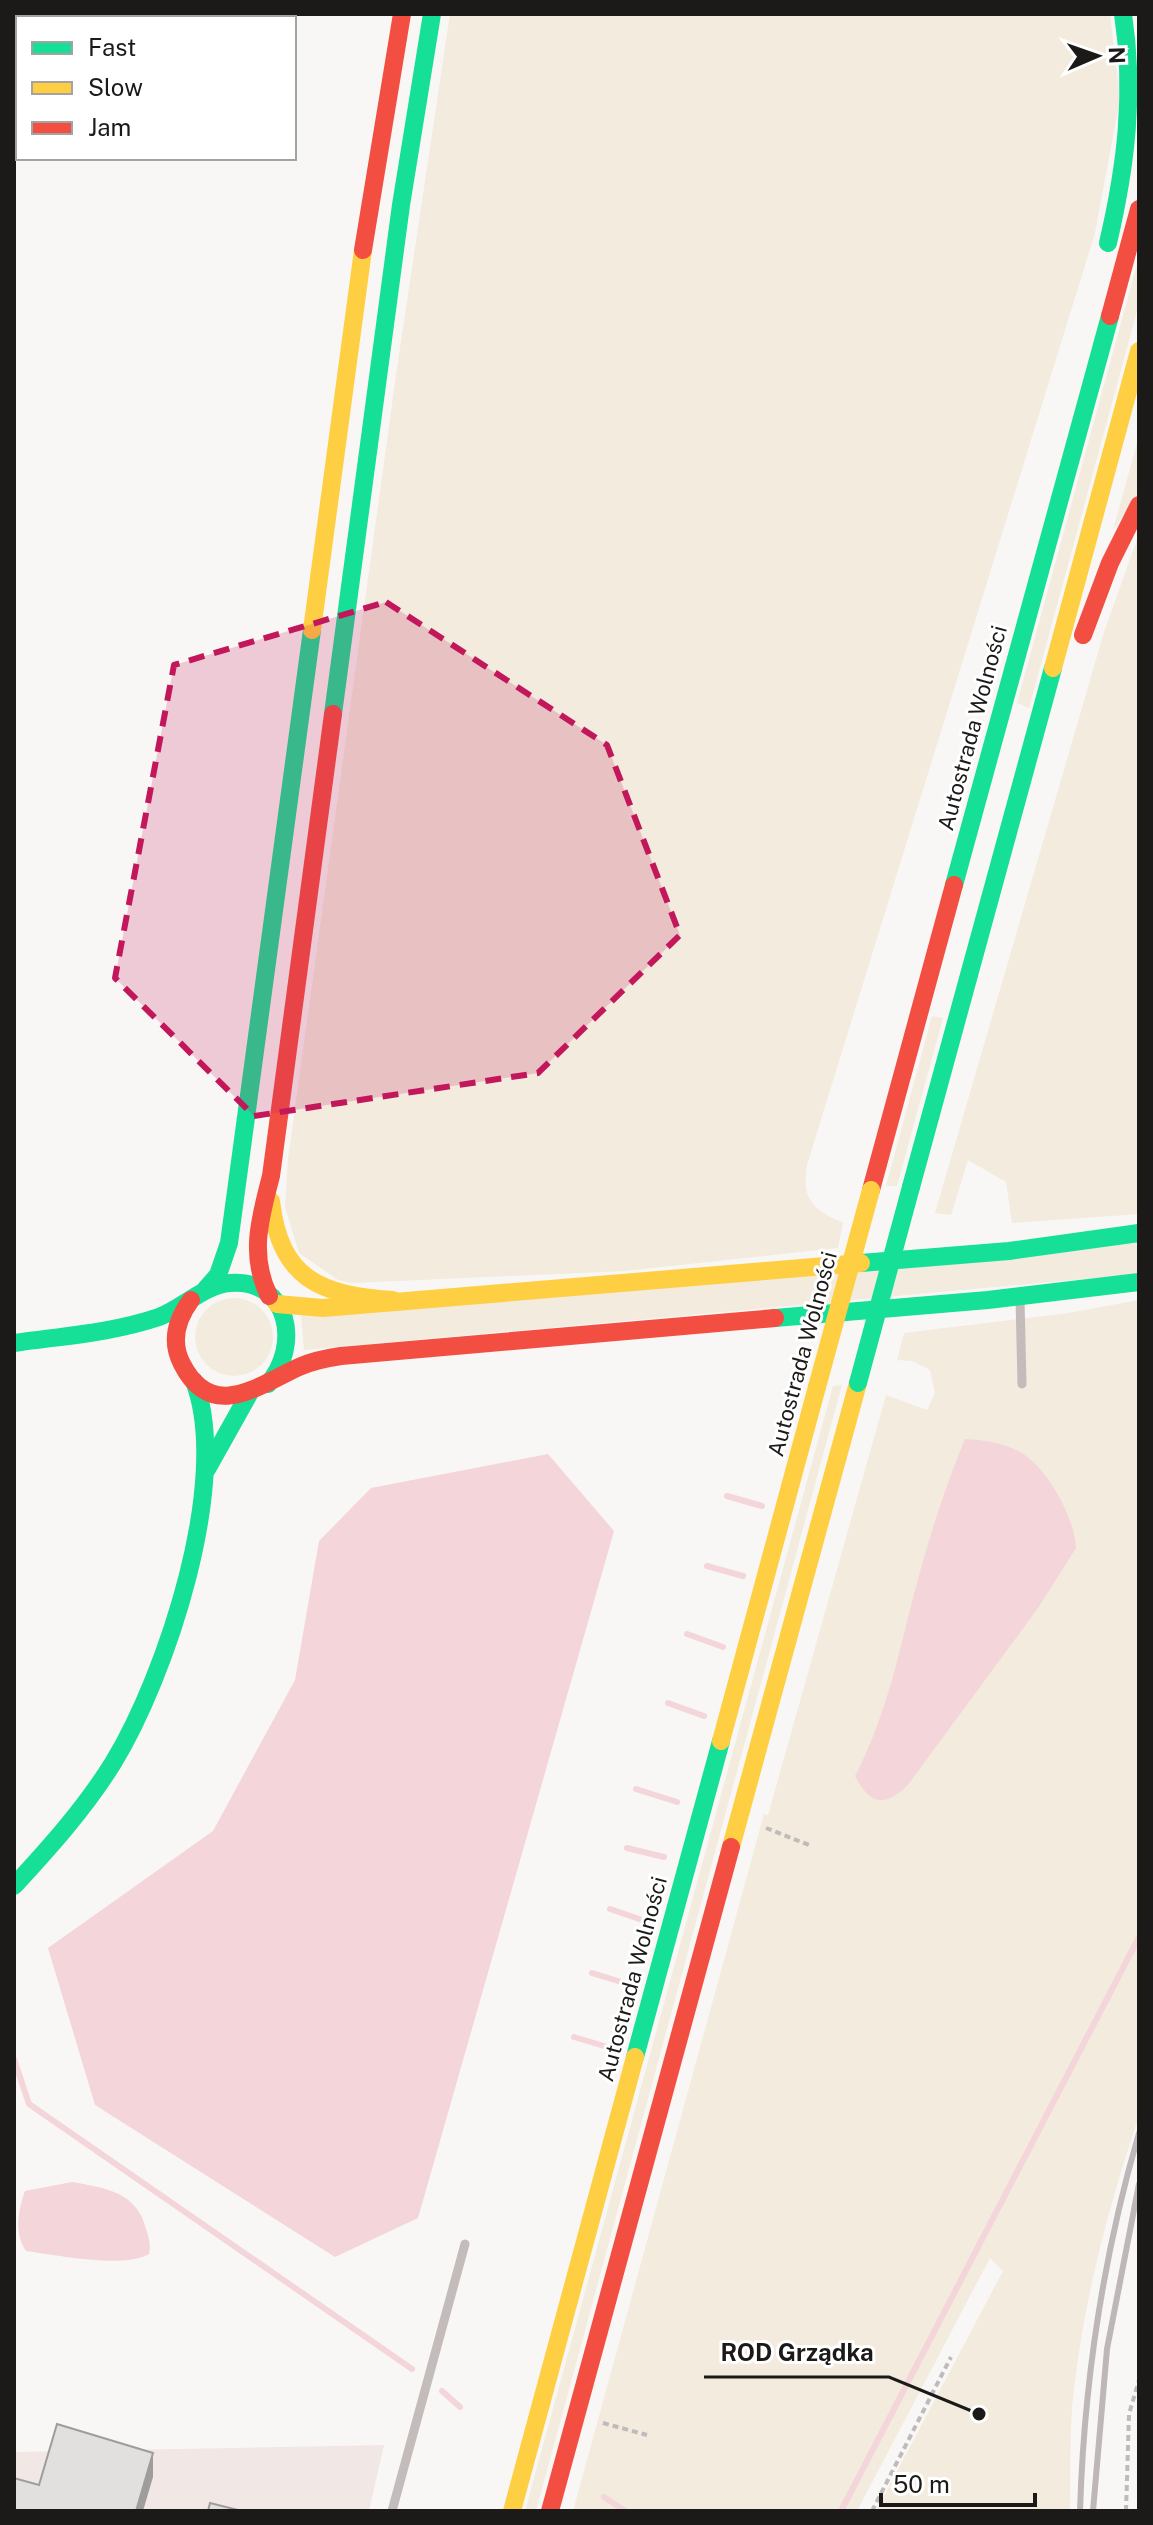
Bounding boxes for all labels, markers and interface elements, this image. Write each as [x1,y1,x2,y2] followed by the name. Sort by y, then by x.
[16,16,296,160] legend
[1057,16,1137,96] north arrow
[88,33,136,61] text: Fast
[1104,46,1130,64] text: N
[88,73,143,101] text: Slow
[88,113,131,141] text: Jam
[932,623,1012,833] street label: Autostrada Wolności
[762,1249,842,1459] street label: Autostrada Wolności
[592,1874,672,2084] street label: Autostrada Wolności
[704,2329,889,2377] callout: ROD Grządka
[721,2338,874,2366] text: ROD Grządka
[881,2457,1035,2507] scale bar
[893,2470,950,2498] text: 50 m

